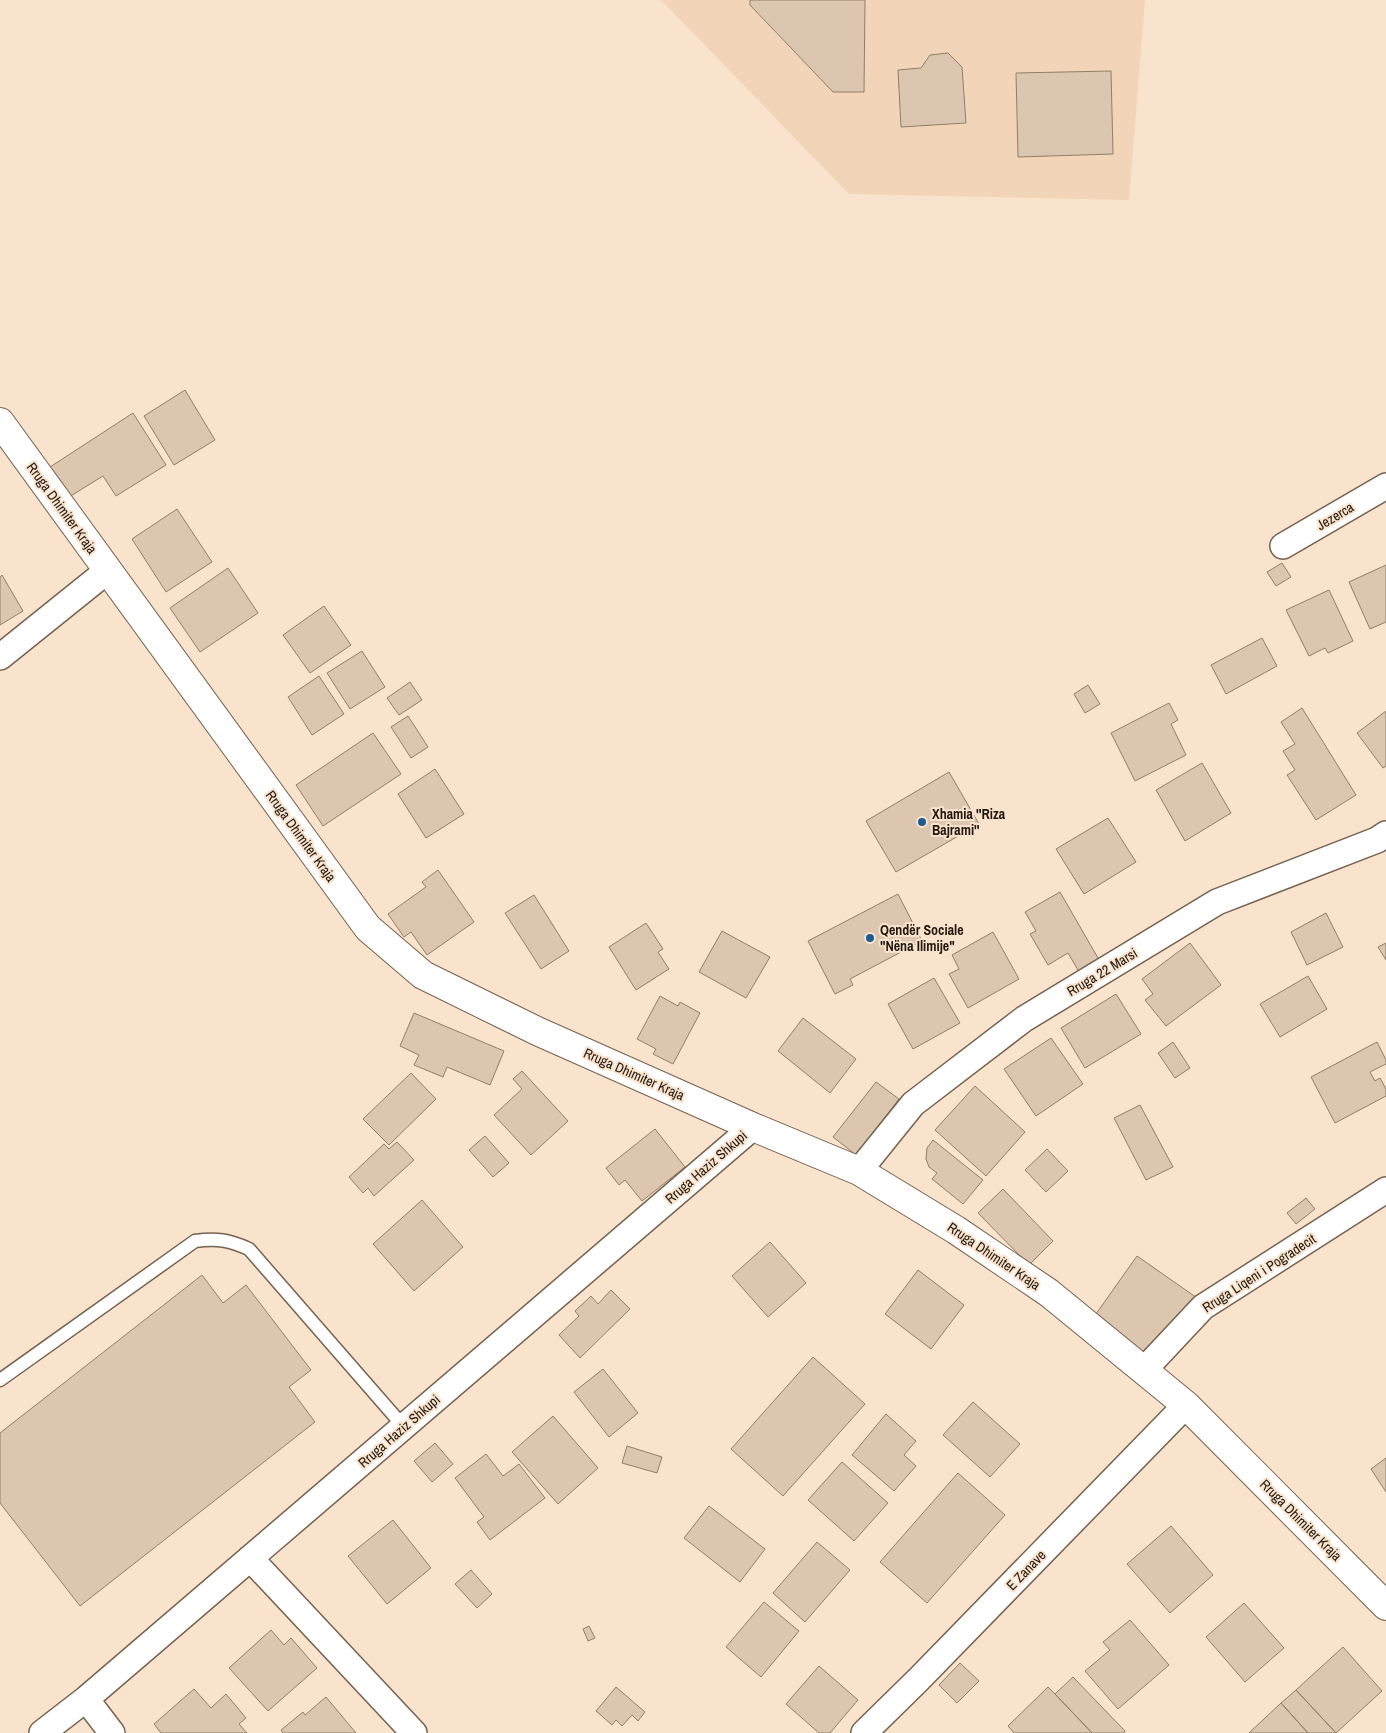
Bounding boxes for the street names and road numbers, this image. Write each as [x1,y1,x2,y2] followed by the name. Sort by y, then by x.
[23,459,102,558] street label: Rruga Dhimiter Kraja
[1313,498,1357,534] street label: Jezerca
[262,787,341,886] street label: Rruga Dhimiter Kraja
[1063,944,1141,1000] street label: Rruga 22 Marsi
[581,1044,688,1105] street label: Rruga Dhimiter Kraja
[661,1127,751,1207] street label: Rruga Haziz Shkupi
[944,1218,1044,1294] street label: Rruga Dhimiter Kraja
[1199,1230,1319,1316] street label: Rruga Liqeni i Pogradecit
[354,1391,444,1471] street label: Rruga Haziz Shkupi
[1256,1475,1346,1565] street label: Rruga Dhimiter Kraja
[1002,1546,1050,1594] street label: E Zanave

